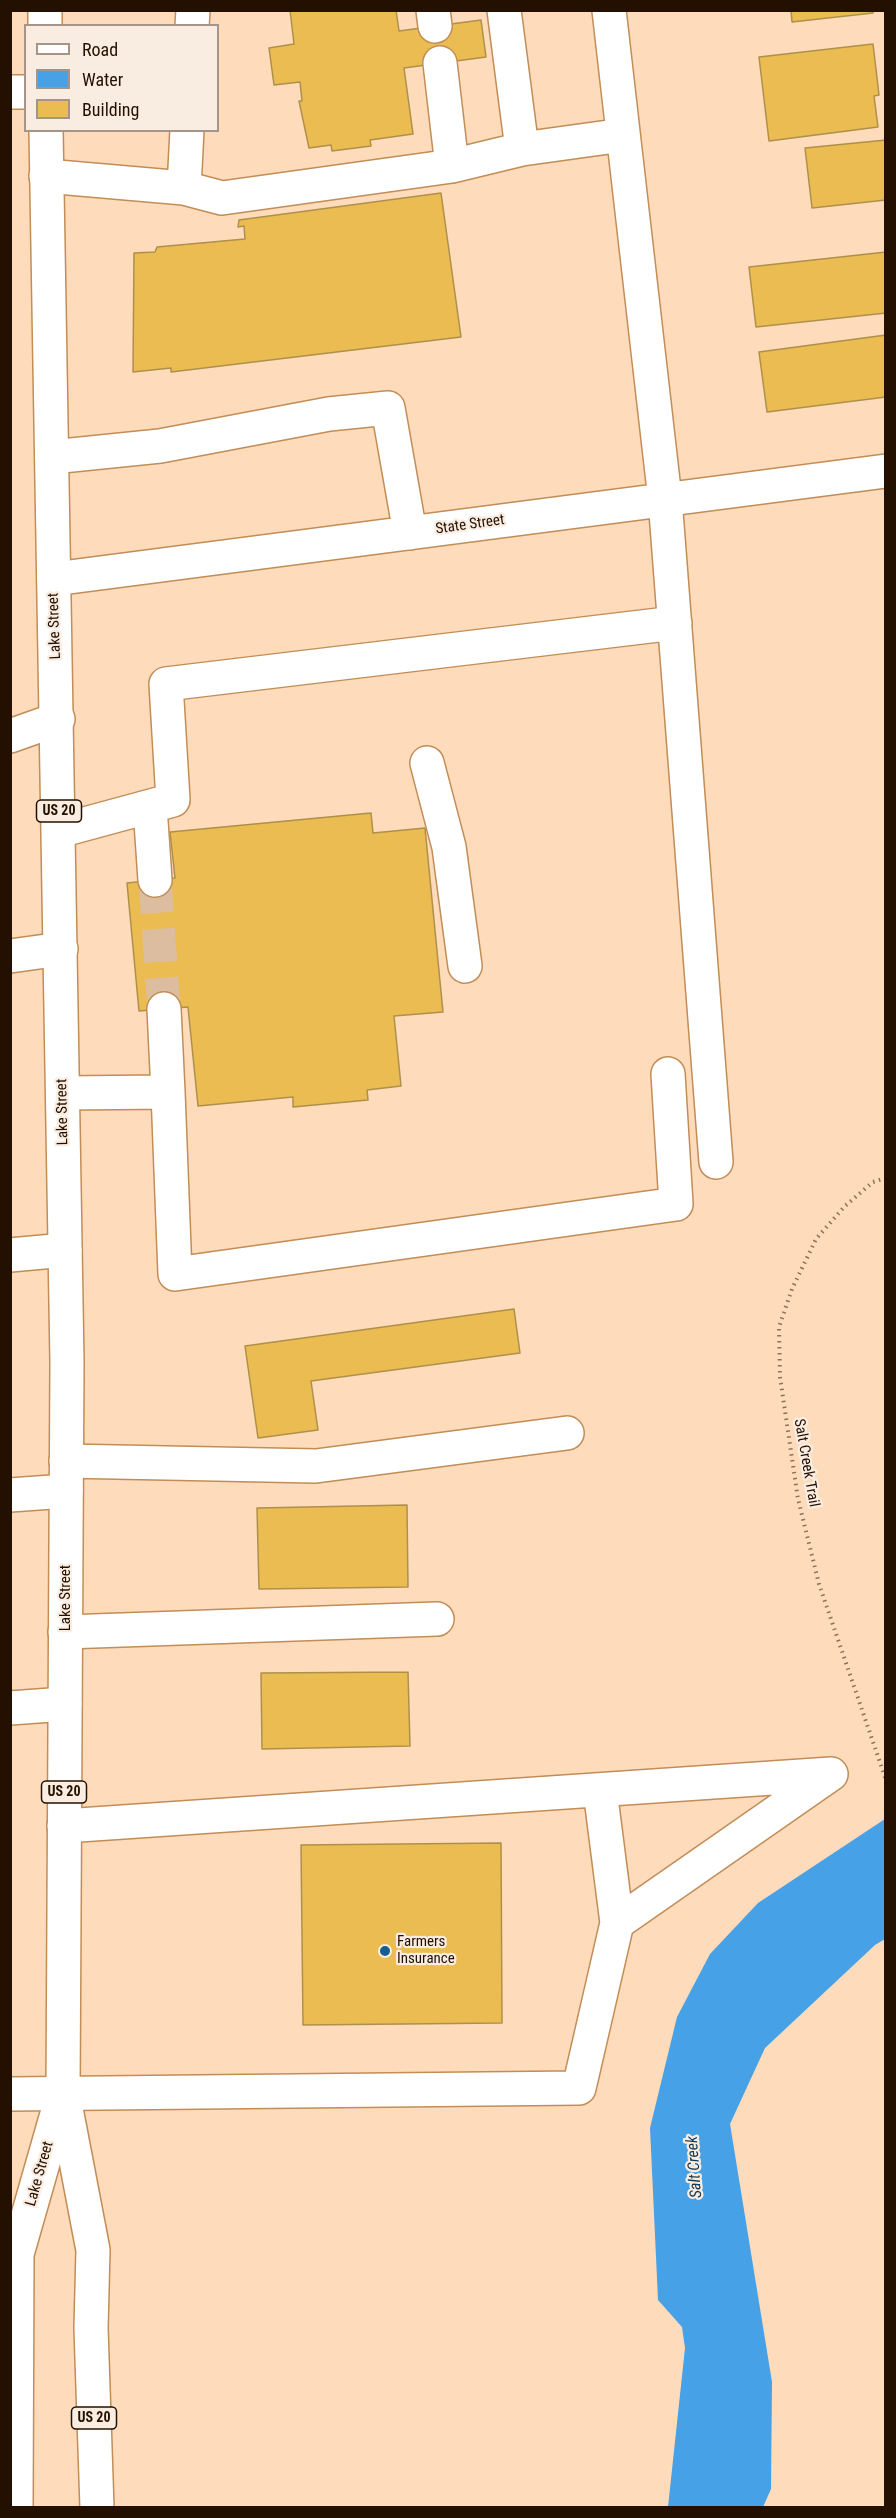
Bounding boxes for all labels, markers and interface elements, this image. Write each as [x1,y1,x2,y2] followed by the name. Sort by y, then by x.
[24,24,219,132] legend
[82,39,118,60] text: Road
[82,69,123,90] text: Water
[82,99,139,120] text: Building
[434,511,506,539] street label: State Street
[45,592,65,660] street label: Lake Street
[36,800,82,822] road number: US 20
[53,1079,73,1145] street label: Lake Street
[789,1418,823,1508] street label: Salt Creek Trail
[57,1565,75,1631] street label: Lake Street
[42,1781,86,1803] road number: US 20
[397,1933,455,1968] place label: Farmers Insurance
[378,1944,392,1958] marker: Farmers Insurance
[683,2135,707,2199] water label: Salt Creek
[22,2140,58,2208] street label: Lake Street
[72,2407,116,2429] road number: US 20

